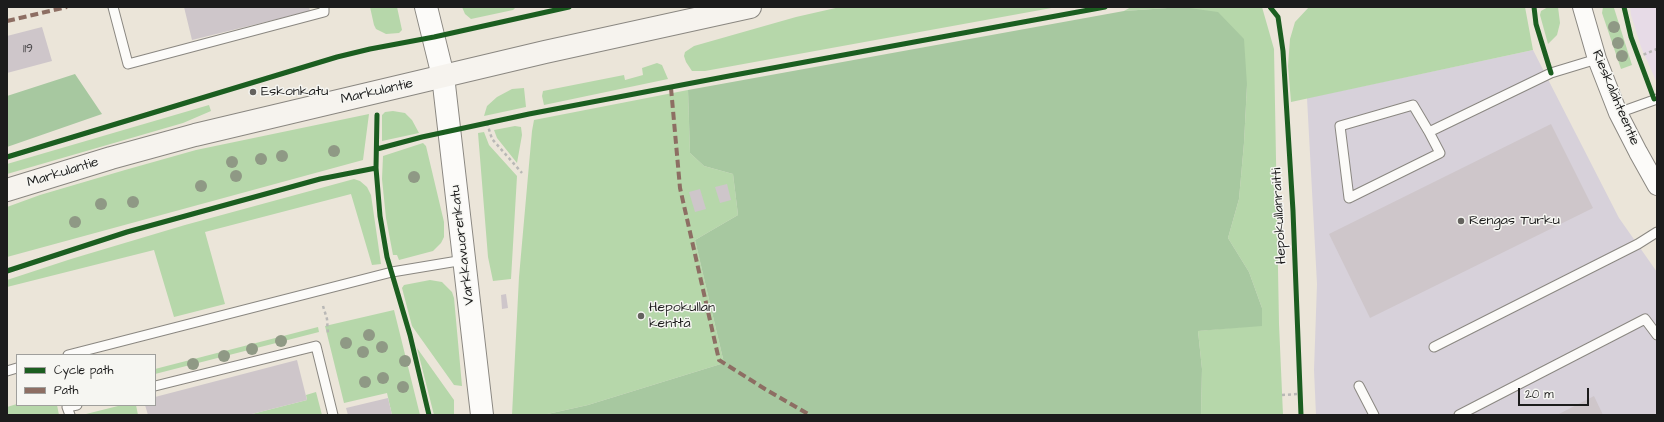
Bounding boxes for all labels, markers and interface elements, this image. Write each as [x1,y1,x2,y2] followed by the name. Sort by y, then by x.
[23,42,33,56] house number: 119
[1587,48,1643,148] street label: Rieskalähteentie
[339,76,415,108] street label: Markulantie
[261,84,328,100] place label: Eskonkatu
[248,87,258,97] marker: Eskonkatu
[25,154,101,192] street label: Markulantie
[1269,167,1291,265] street label: Hepokullanraitti
[447,184,479,306] street label: Varkkavuorenkatu
[1469,213,1560,229] place label: Rengas Turku
[1456,216,1466,226] marker: Rengas Turku
[649,300,715,332] place label: Hepokullan kenttä
[636,311,646,321] marker: Hepokullan kenttä
[16,354,156,406] legend
[54,362,113,379] text: Cycle path
[1520,380,1591,406] scale bar
[54,382,79,399] text: Path
[1525,386,1554,403] text: 20 m

